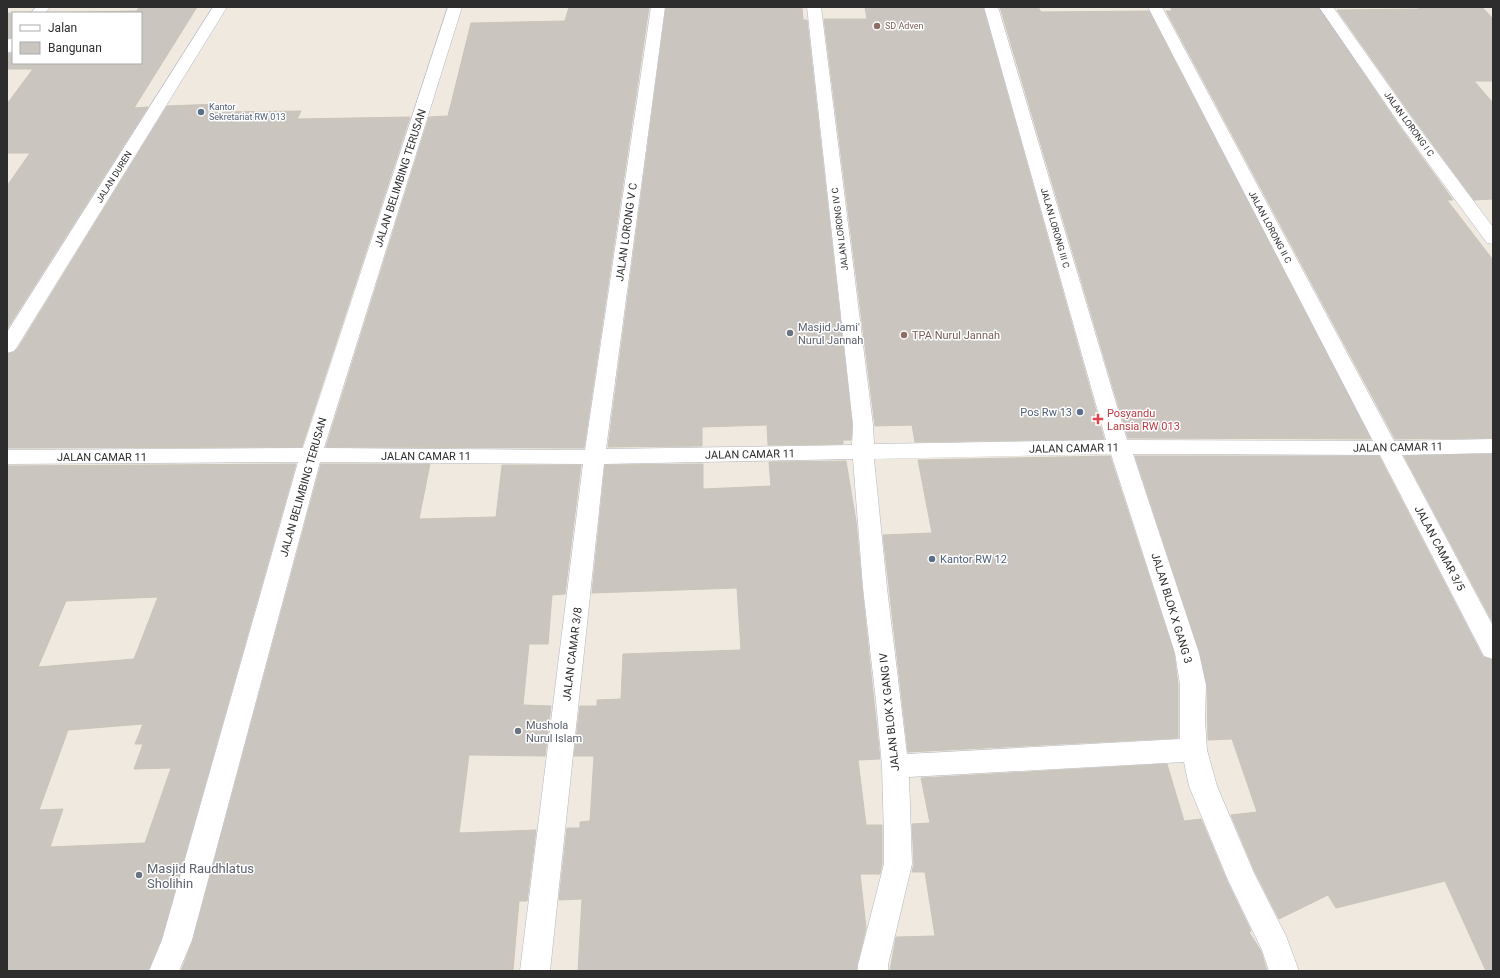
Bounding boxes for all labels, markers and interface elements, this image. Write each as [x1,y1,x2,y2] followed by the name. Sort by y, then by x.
[12,12,142,64] legend
[48,21,77,35] text: Jalan
[872,21,882,31] marker: SD Adven
[885,21,924,31] place label: SD Adven
[48,41,102,55] text: Bangunan
[1382,90,1436,159] street label: JALAN LORONG I C
[209,102,286,122] place label: Kantor Sekretariat RW 013
[196,107,206,117] marker: Kantor Sekretariat RW 013
[372,107,429,249] street label: JALAN BELIMBING TERUSAN
[94,149,134,205] street label: JALAN DUREN
[613,182,640,282] street label: JALAN LORONG V C
[830,187,850,271] street label: JALAN LORONG IV C
[1039,187,1071,269] street label: JALAN LORONG III C
[1247,189,1293,265] street label: JALAN LORONG II C
[798,321,863,347] place label: Masjid Jami' Nurul Jannah
[785,328,795,338] marker: Masjid Jami' Nurul Jannah
[912,329,1000,342] place label: TPA Nurul Jannah
[899,330,909,340] marker: TPA Nurul Jannah
[1020,406,1072,419] place label: Pos Rw 13
[1075,407,1085,417] marker: Pos Rw 13
[1107,407,1180,433] place label: Posyandu Lansia RW 013
[1092,413,1104,425] marker: Posyandu Lansia RW 013
[277,416,330,558] street label: JALAN BELIMBING TERUSAN
[1353,440,1443,455] street label: JALAN CAMAR 11
[1029,441,1119,456] street label: JALAN CAMAR 11
[705,447,795,462] street label: JALAN CAMAR 11
[381,450,471,463] street label: JALAN CAMAR 11
[57,451,147,464] street label: JALAN CAMAR 11
[1412,503,1467,593] street label: JALAN CAMAR 3/5
[1148,551,1195,665] street label: JALAN BLOK X GANG 3
[940,553,1007,566] place label: Kantor RW 12
[927,554,937,564] marker: Kantor RW 12
[560,606,585,702] street label: JALAN CAMAR 3/8
[877,652,902,772] street label: JALAN BLOK X GANG IV
[526,719,582,745] place label: Mushola Nurul Islam
[513,726,523,736] marker: Mushola Nurul Islam
[147,861,254,891] place label: Masjid Raudhlatus Sholihin
[134,870,144,880] marker: Masjid Raudhlatus Sholihin

